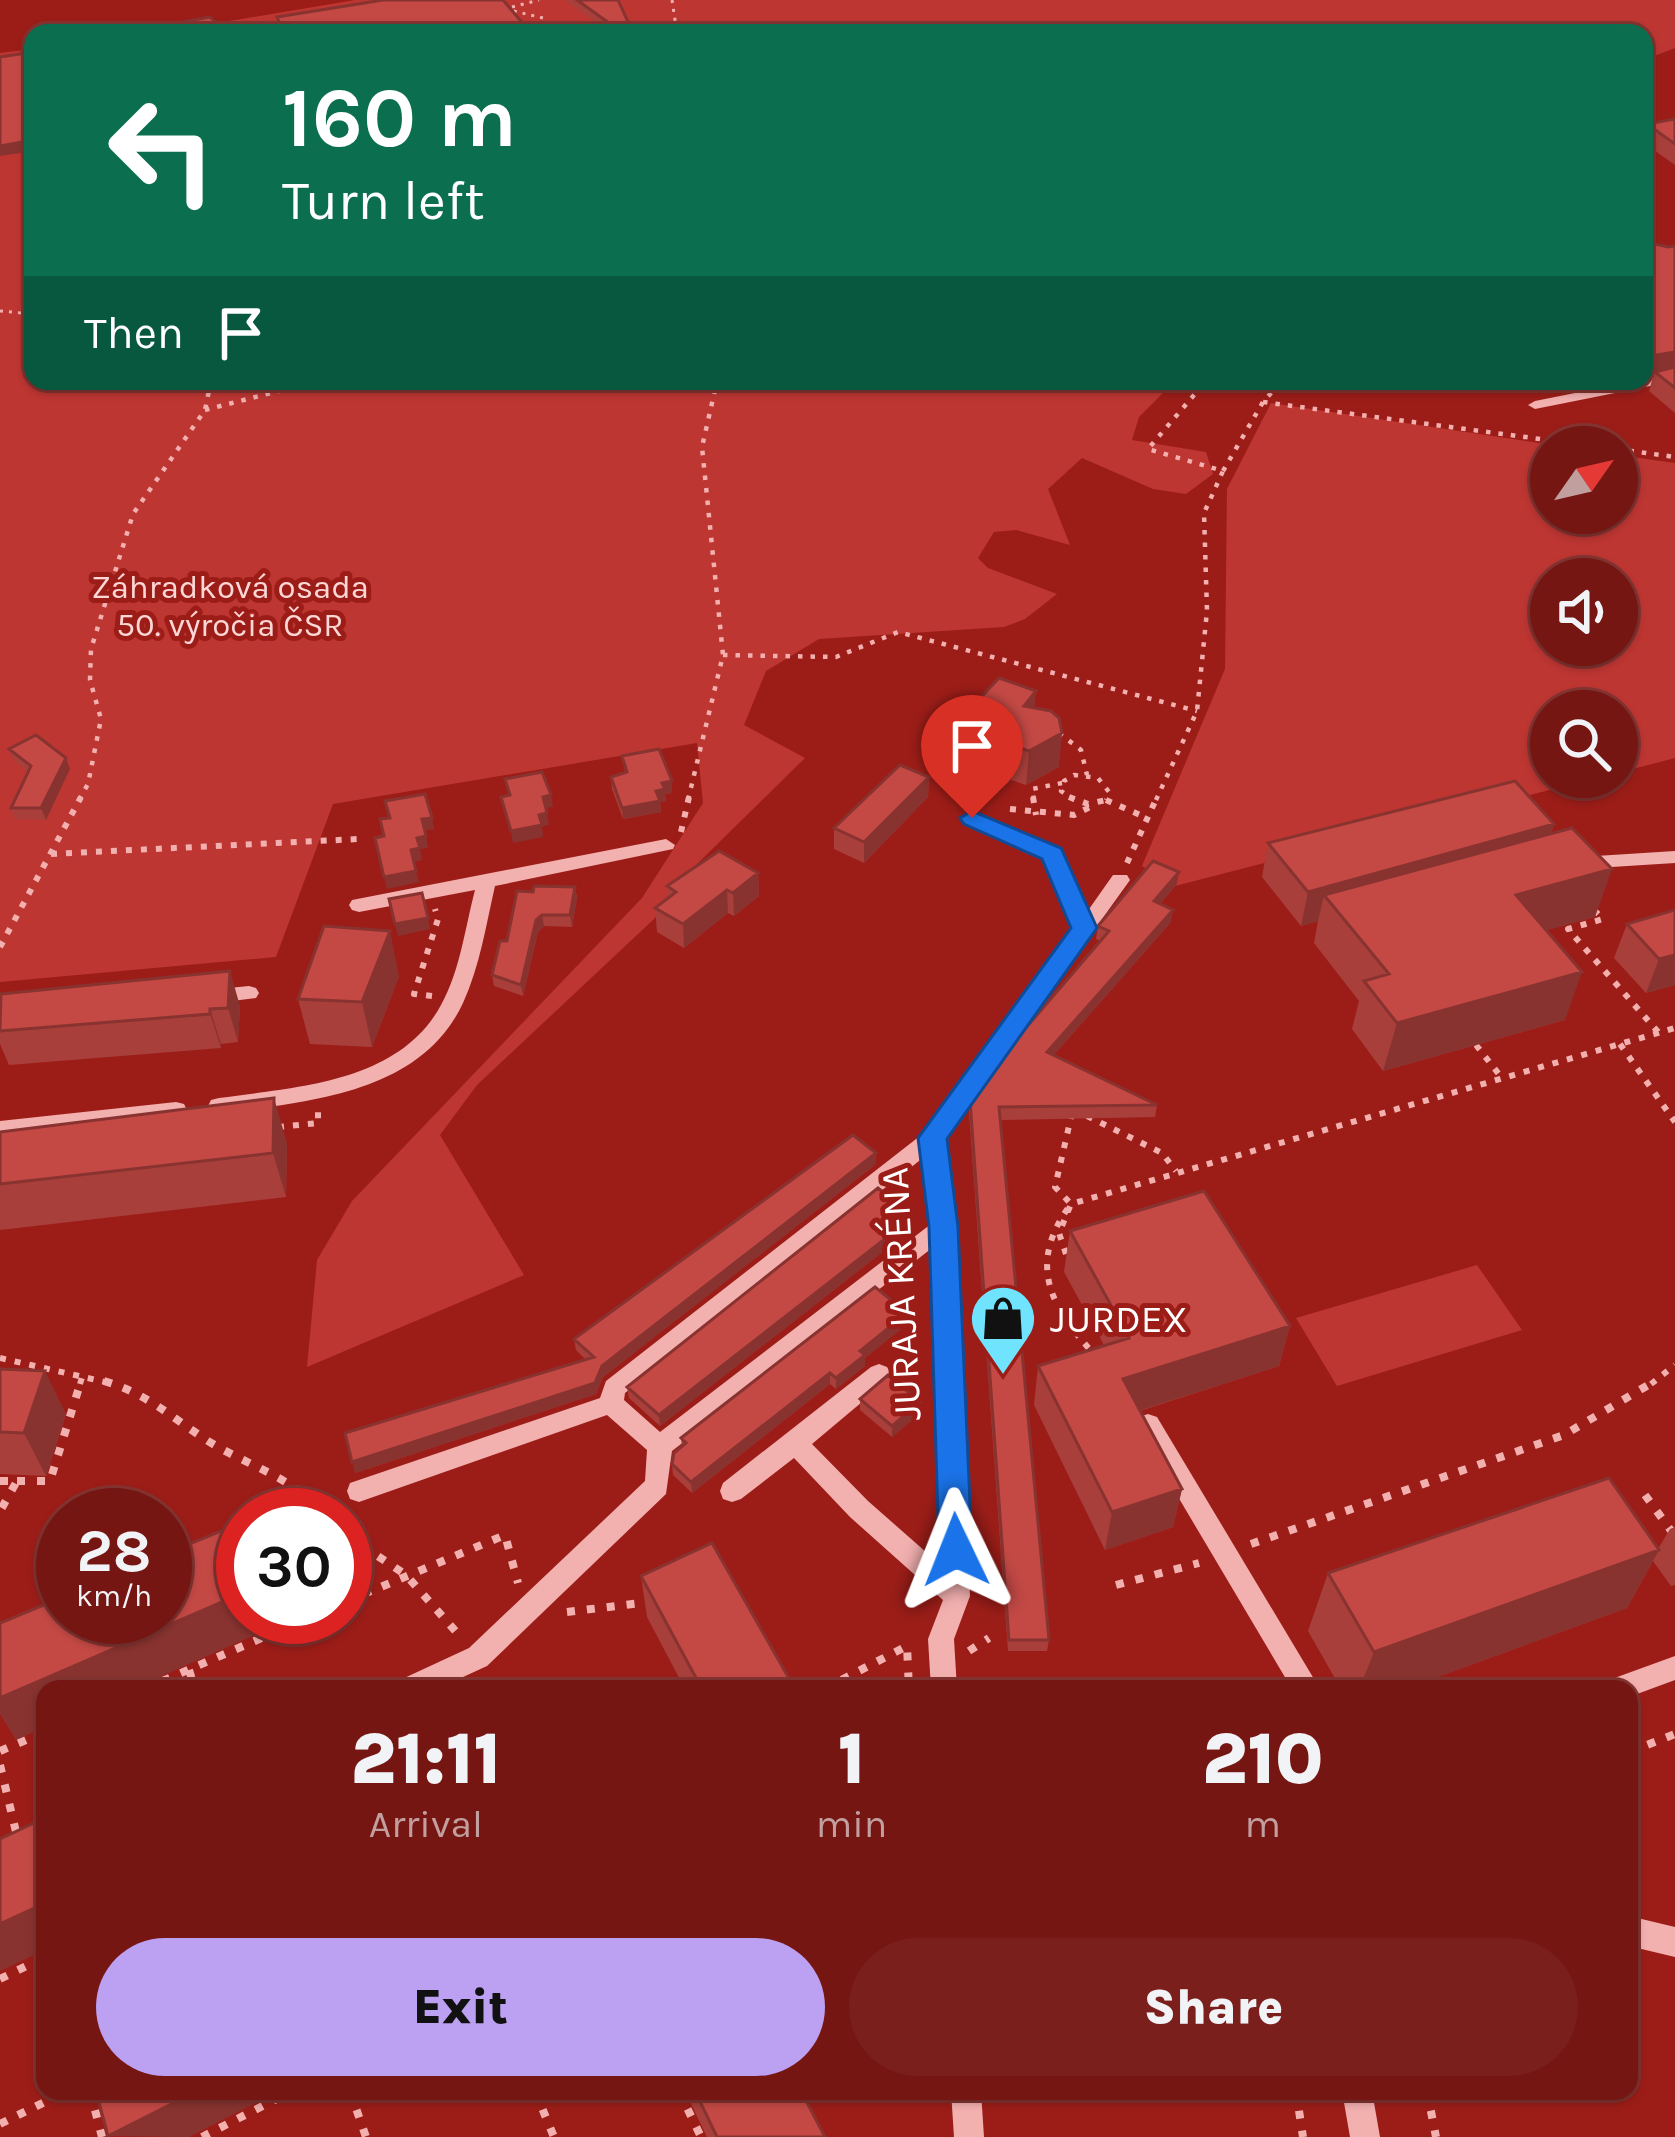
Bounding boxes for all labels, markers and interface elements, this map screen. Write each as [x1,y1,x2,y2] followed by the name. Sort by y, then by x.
[282,69,517,167] text: 160 m
[84,72,240,228] icon: left
[282,169,485,233] text: Turn left
[208,300,274,366] icon: arrive
[84,307,184,359] text: Then
[1530,426,1638,534] north arrow
[1530,426,1638,798] map controls
[1530,558,1638,666] button: sound
[91,568,369,644] park label: Záhradková osada 50. výročia ČSR
[1530,690,1638,798] button: search
[921,695,1023,818] pin
[939,713,1005,779] icon: arrive
[871,1166,931,1422] street label: JURAJA KRÉNA
[968,1283,1038,1377] shop icon: JURDEX
[1050,1296,1188,1342] place label: JURDEX
[893,1487,1019,1613] position arrow
[216,1488,372,1644] speed limit sign: 30
[76,1516,152,1586] text: 28
[76,1578,152,1614] text: km/h
[350,1717,501,1801] text: 21:11
[838,1717,865,1801] text: 1
[1202,1717,1324,1801] text: 210
[369,1801,483,1847] text: Arrival
[816,1801,887,1847] text: min
[1244,1801,1281,1847] text: m
[96,1938,825,2076] button: Exit
[849,1938,1578,2076] button: Share

